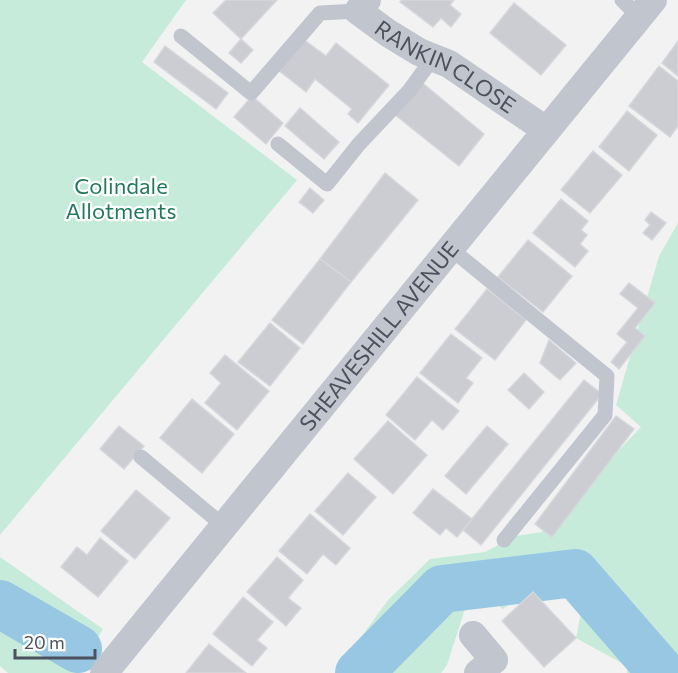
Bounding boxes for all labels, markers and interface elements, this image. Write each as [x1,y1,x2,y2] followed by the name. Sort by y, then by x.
[370,14,521,118] street label: RANKIN CLOSE
[66,172,176,224] park label: Colindale Allotments
[293,235,464,436] street label: SHEAVESHILL AVENUE
[15,622,94,660] scale bar
[24,631,65,653] text: 20 m

